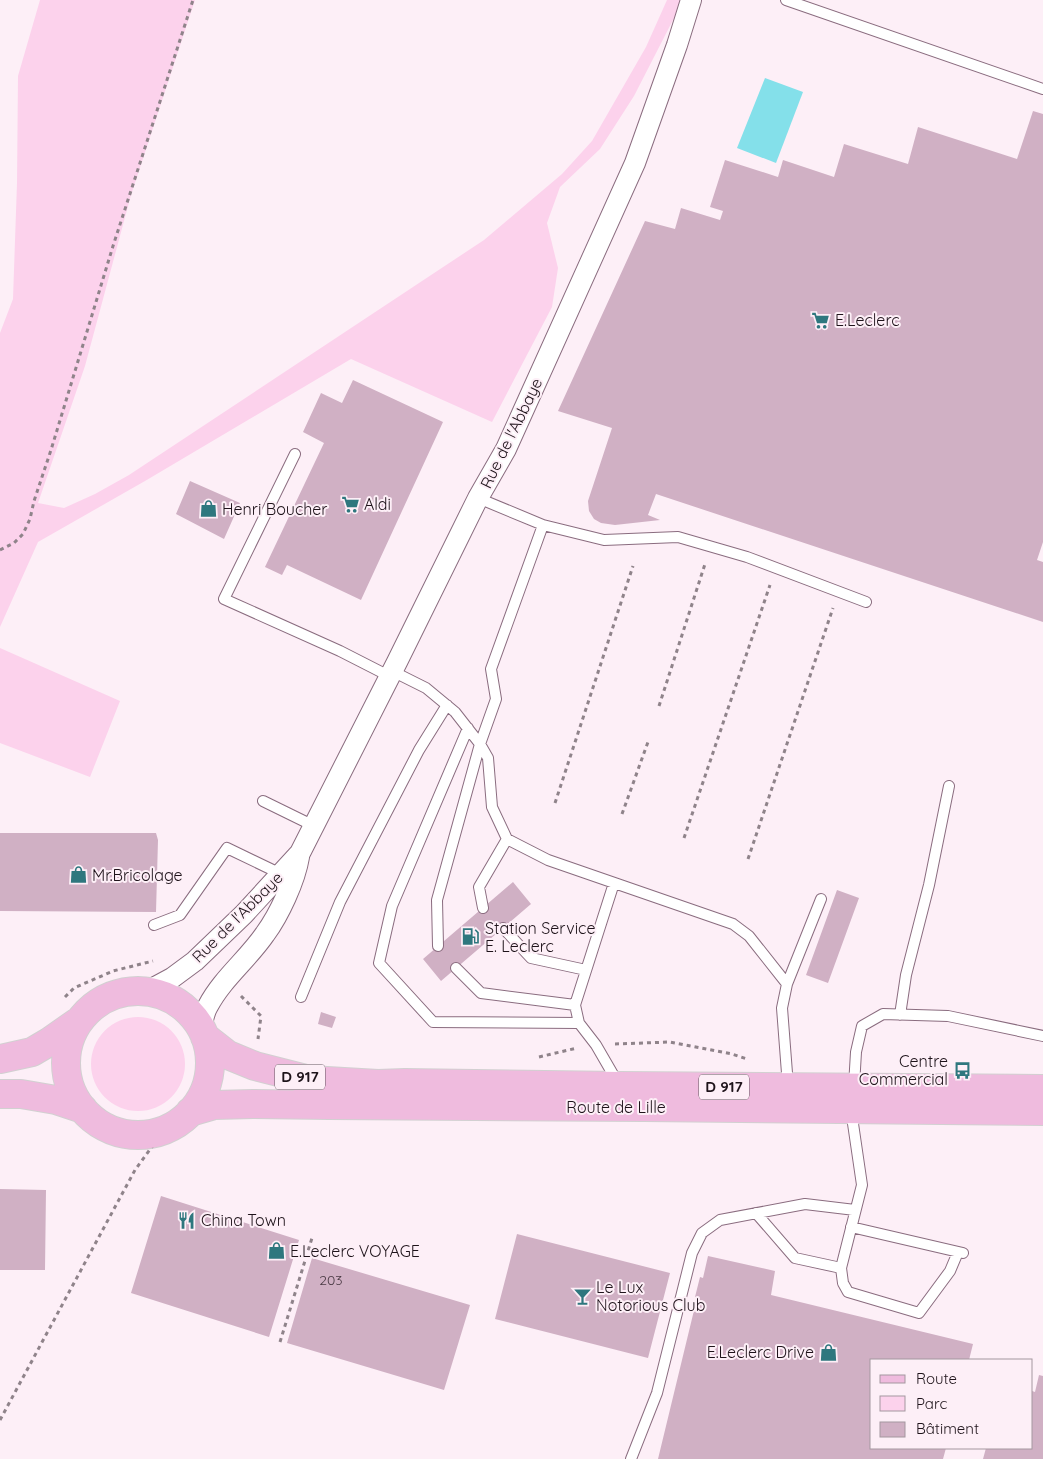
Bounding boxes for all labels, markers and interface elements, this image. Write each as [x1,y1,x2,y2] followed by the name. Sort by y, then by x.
[811,310,831,330] supermarket icon: E.Leclerc
[835,310,899,330] place label: E.Leclerc
[476,374,546,492] street label: Rue de l'Abbaye
[340,494,360,514] supermarket icon: Aldi
[364,494,391,514] place label: Aldi
[198,499,218,519] shop icon: Henri Boucher
[222,499,328,519] place label: Henri Boucher
[68,865,88,885] shop icon: Mr.Bricolage
[92,865,183,885] place label: Mr.Bricolage
[187,867,287,967] street label: Rue de l'Abbaye
[485,918,595,956] place label: Station Service E. Leclerc
[461,927,481,947] fuel station icon: Station Service E. Leclerc
[859,1051,948,1089] place label: Centre Commercial
[952,1060,972,1080] bus stop icon: Centre Commercial
[275,1064,325,1090] road number: D 917
[699,1074,749,1100] road number: D 917
[566,1097,666,1117] street label: Route de Lille
[177,1210,197,1230] restaurant icon: China Town
[201,1210,286,1230] place label: China Town
[266,1241,286,1261] shop icon: E.Leclerc VOYAGE
[290,1241,420,1261] place label: E.Leclerc VOYAGE
[319,1271,343,1289] house number: 203
[596,1277,705,1315] place label: Le Lux Notorious Club
[572,1286,592,1306] bar icon: Le Lux Notorious Club
[707,1342,814,1362] place label: E.Leclerc Drive
[818,1342,838,1362] shop icon: E.Leclerc Drive
[870,1359,1033,1449] legend
[916,1369,957,1388] text: Route
[916,1394,947,1413] text: Parc
[916,1419,979,1438] text: Bâtiment

